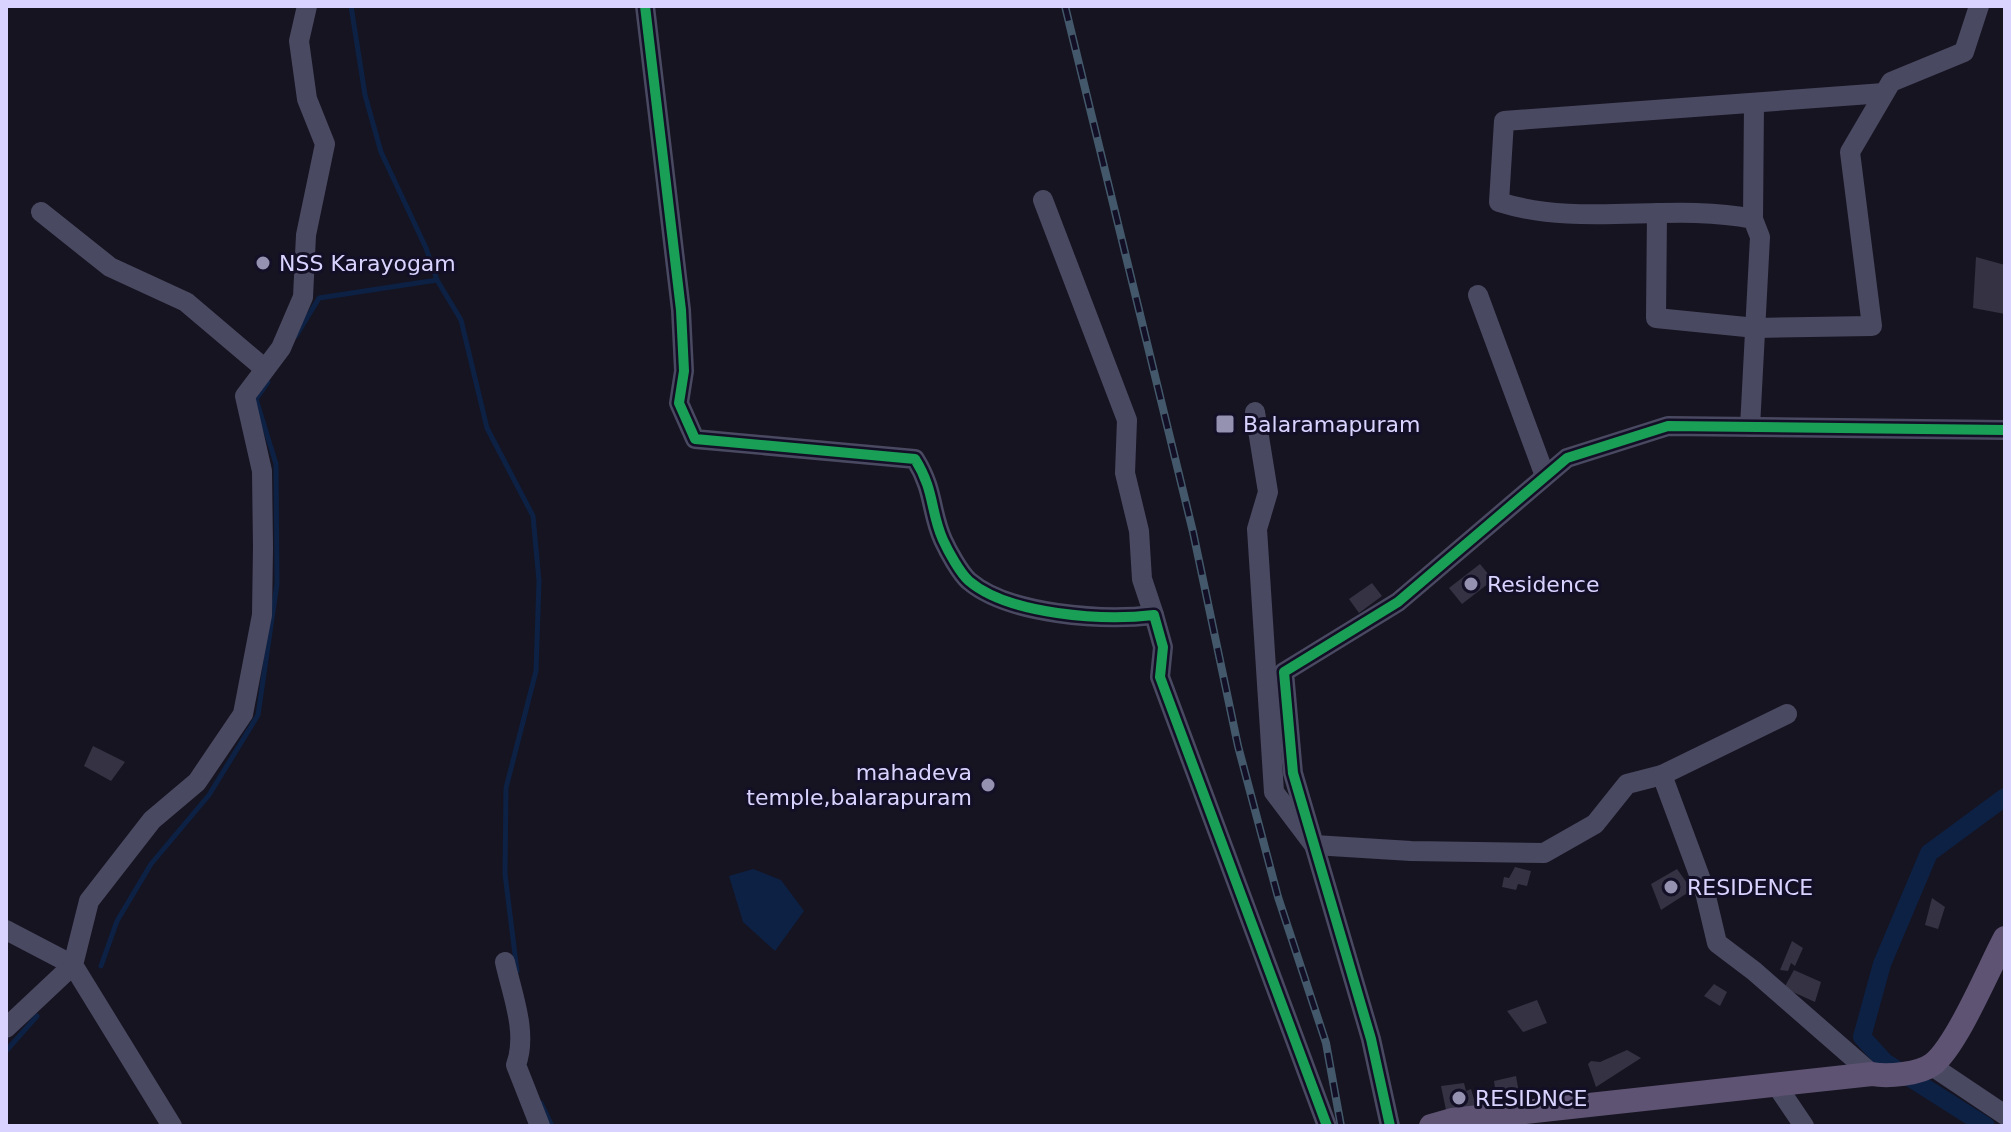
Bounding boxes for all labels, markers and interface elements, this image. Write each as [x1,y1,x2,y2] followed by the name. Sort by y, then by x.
[279,251,456,276] place label: NSS Karayogam
[254,254,272,272] marker: NSS Karayogam
[1243,412,1420,437] place label: Balaramapuram
[1214,413,1236,435] marker: Balaramapuram
[1487,572,1599,597] place label: Residence
[1462,575,1480,593] marker: Residence
[746,760,972,810] place label: mahadeva temple,balarapuram
[979,776,997,794] marker: mahadeva temple,balarapuram
[1687,875,1813,900] place label: RESIDENCE
[1662,878,1680,896] marker: RESIDENCE
[1475,1086,1587,1111] place label: RESIDNCE
[1450,1089,1468,1107] marker: RESIDNCE

